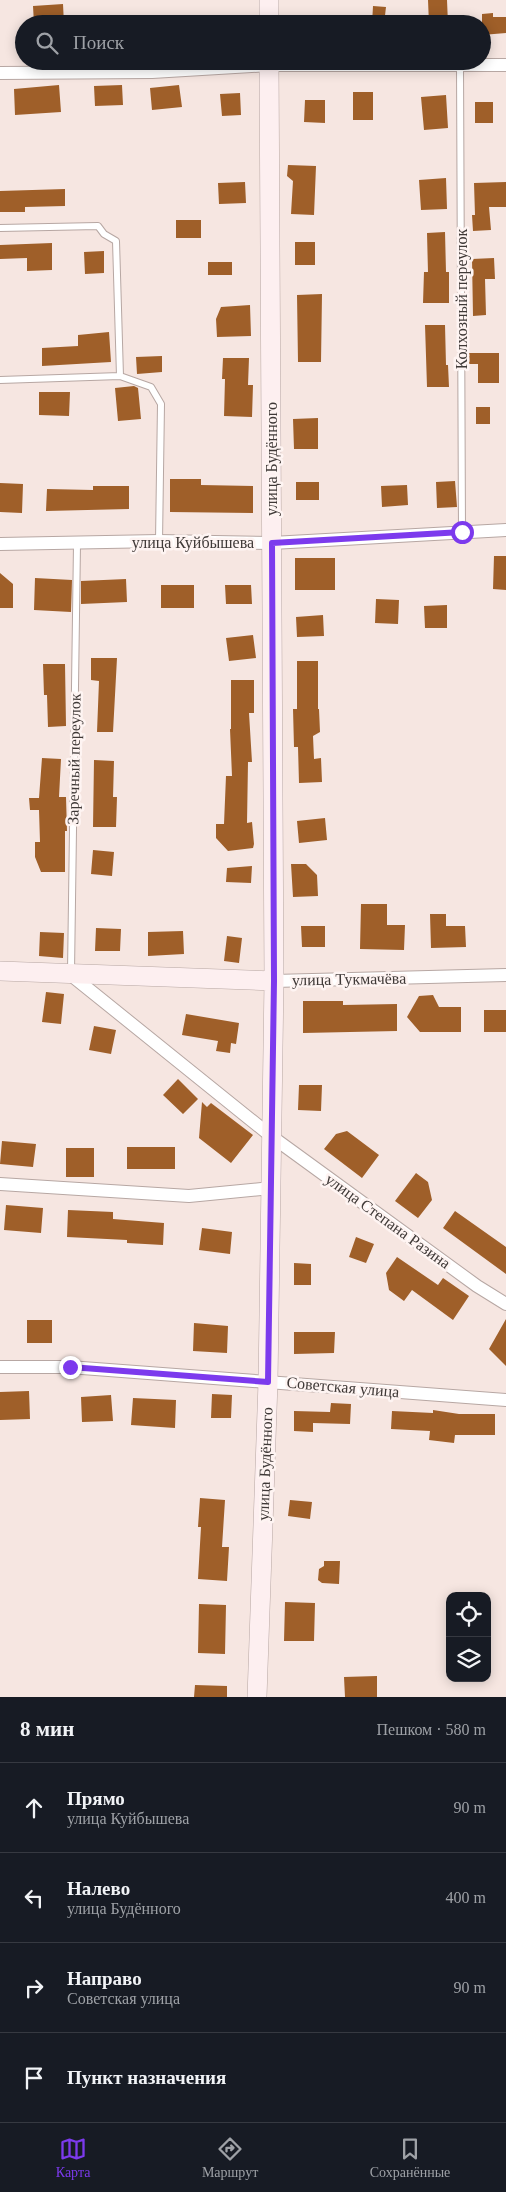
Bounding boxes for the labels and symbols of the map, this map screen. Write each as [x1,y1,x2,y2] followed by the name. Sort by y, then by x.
[453,228,471,369] street label: Колхозный переулок
[263,402,281,516] street label: улица Будённого
[451,521,474,544] route start
[132,534,254,552] street label: улица Куйбышева
[64,693,85,825] street label: Заречный переулок
[292,970,406,989] street label: улица Тукмачёва
[322,1170,454,1273] street label: улица Степана Разина
[59,1356,82,1379] route end
[286,1374,400,1401] street label: Советская улица
[255,1407,276,1521] street label: улица Будённого

